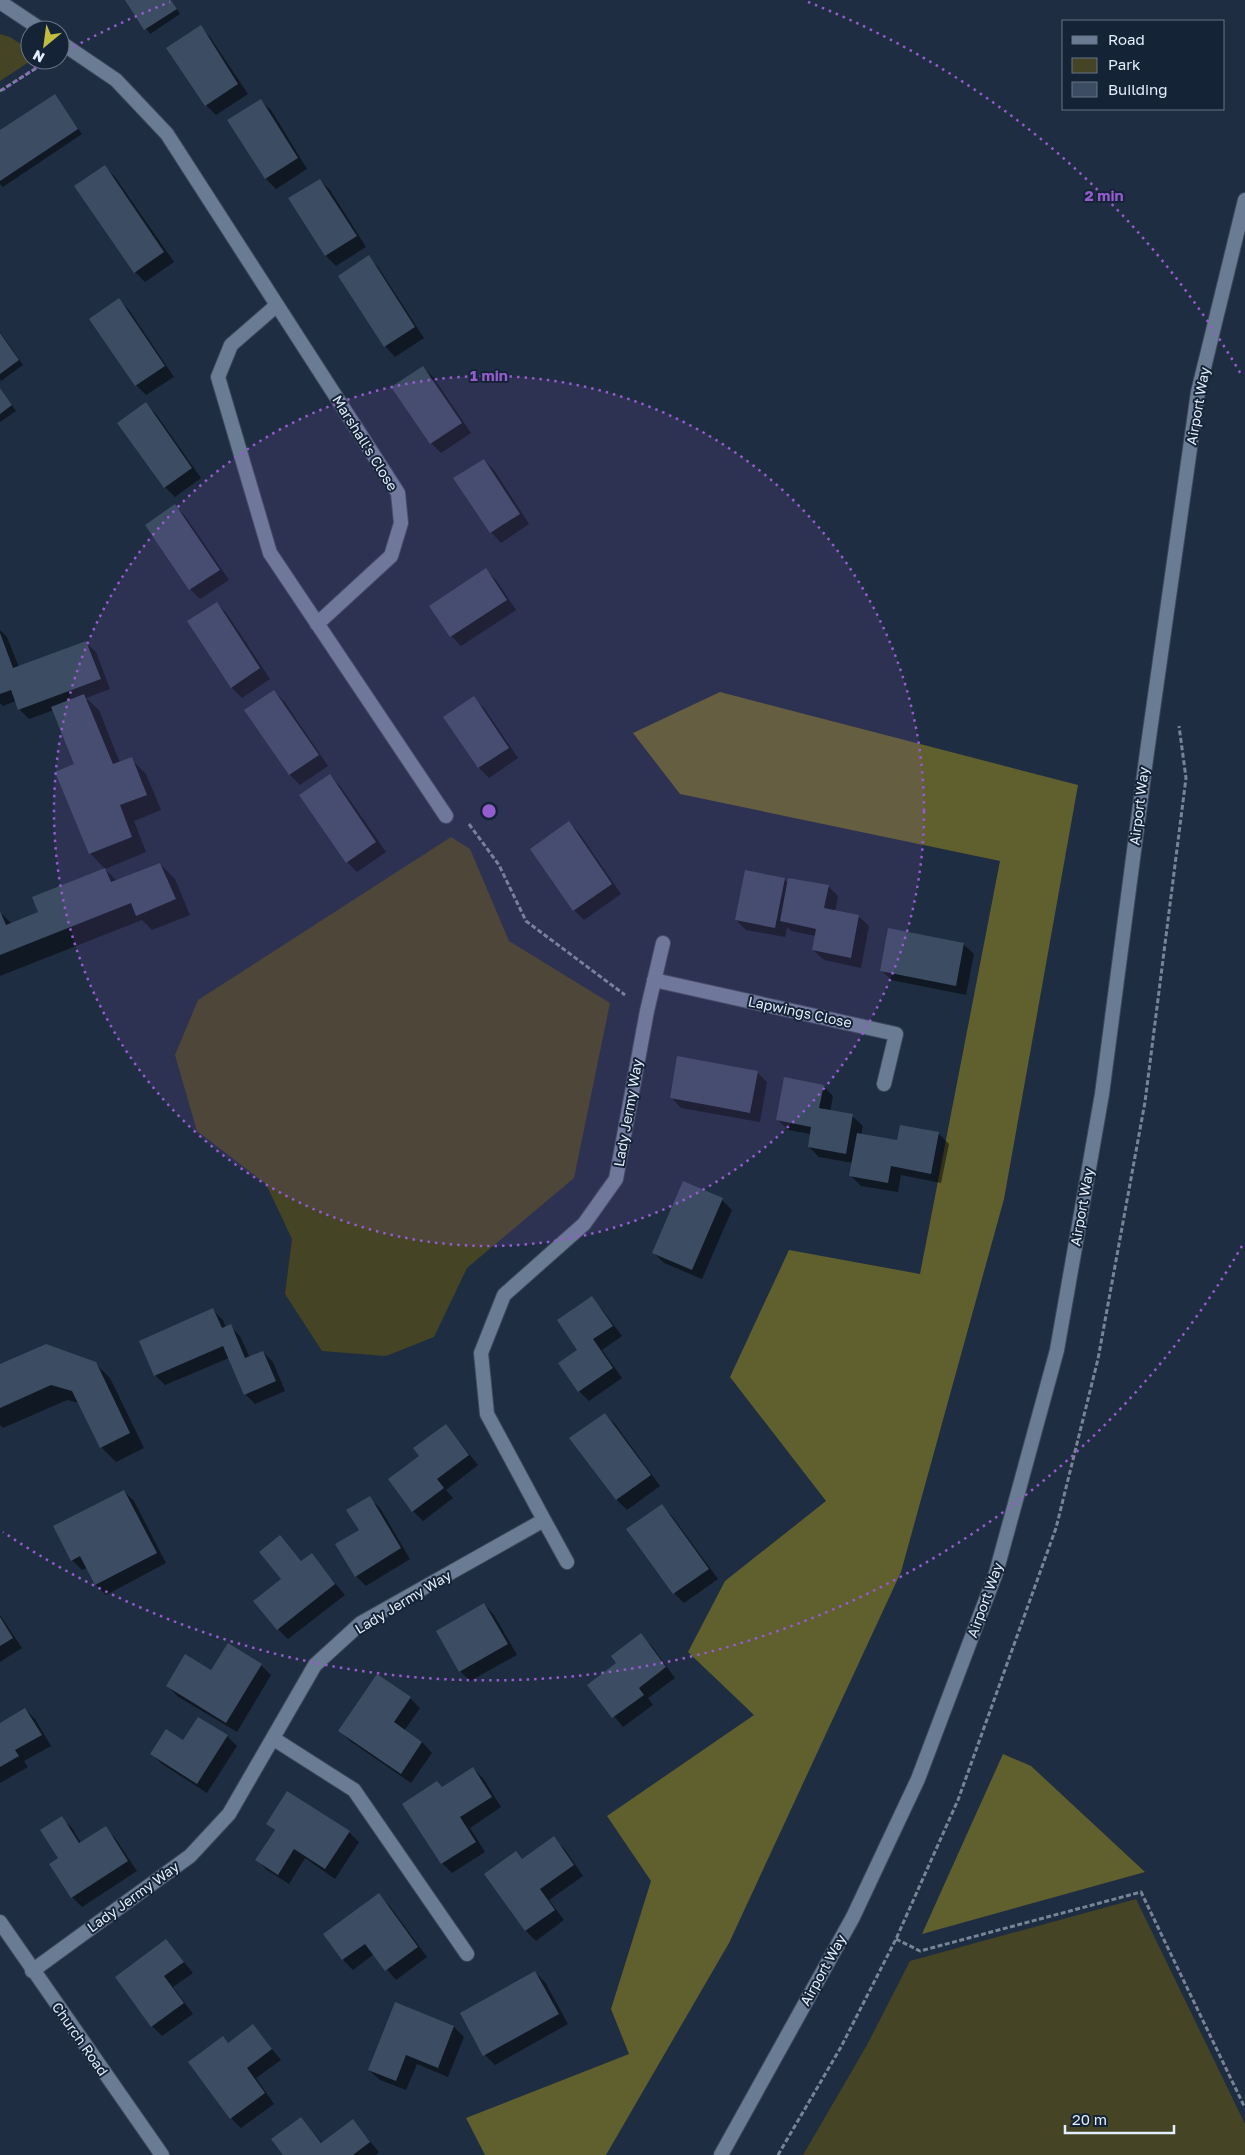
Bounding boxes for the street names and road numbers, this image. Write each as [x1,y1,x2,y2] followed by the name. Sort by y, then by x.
[1182,365,1213,446] street label: Airport Way
[329,392,402,494] street label: Marshall's Close
[1125,766,1152,846] street label: Airport Way
[747,992,853,1031] street label: Lapwings Close
[610,1058,645,1168] street label: Lady Jermy Way
[1066,1166,1097,1247] street label: Airport Way
[963,1560,1006,1640] street label: Airport Way
[352,1566,454,1637] street label: Lady Jermy Way
[84,1858,182,1936] street label: Lady Jermy Way
[796,1931,849,2008] street label: Airport Way
[49,1999,112,2079] street label: Church Road

